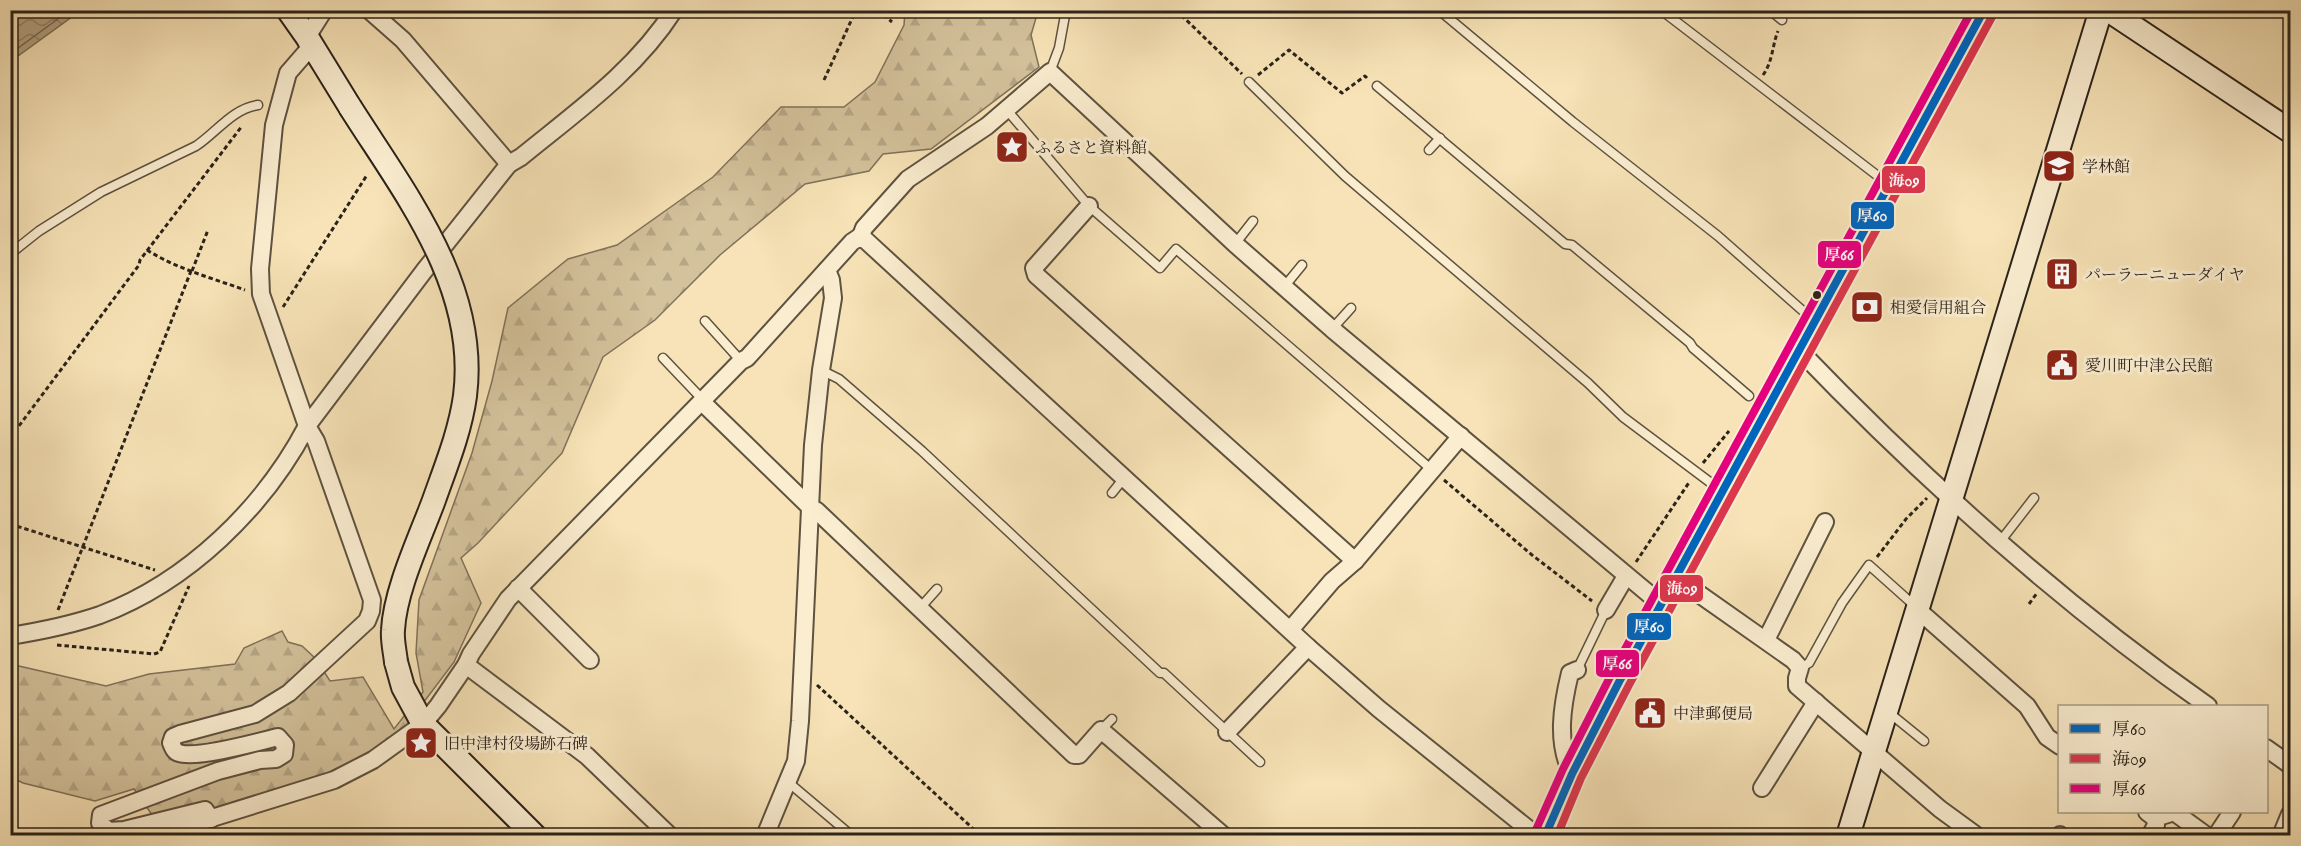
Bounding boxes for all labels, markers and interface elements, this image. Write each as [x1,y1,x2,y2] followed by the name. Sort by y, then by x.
[994,129,1030,165] place icon: ふるさと資料館
[1035,139,1147,159] place label: ふるさと資料館
[2041,148,2077,184] school or university icon: 学林館
[2082,158,2130,178] place label: 学林館
[1881,165,1926,194] line badge: 海09
[1889,172,1919,192] text: 海09
[1850,201,1895,230] line badge: 厚60
[1857,207,1887,227] text: 厚60
[1817,240,1862,269] line badge: 厚66
[1824,246,1855,266] text: 厚66
[2044,256,2080,292] building icon: パーラーニューダイヤ
[2085,266,2245,286] place label: パーラーニューダイヤ
[1811,289,1823,301] unlabelled marker
[1849,289,1885,325] bank icon: 相愛信用組合
[1890,299,1986,319] place label: 相愛信用組合
[2044,347,2080,383] public building icon: 愛川町中津公民館
[2085,357,2213,377] place label: 愛川町中津公民館
[1659,574,1704,603] line badge: 海09
[1667,580,1697,600] text: 海09
[1626,612,1672,641] line badge: 厚60
[1634,618,1664,638] text: 厚60
[1595,649,1640,678] line badge: 厚66
[1602,655,1633,675] text: 厚66
[1632,695,1668,731] public building icon: 中津郵便局
[1673,705,1753,725] place label: 中津郵便局
[2058,705,2268,813] legend
[2112,719,2146,742] text: 厚60
[403,725,439,761] place icon: 旧中津村役場跡石碑
[444,735,588,755] place label: 旧中津村役場跡石碑
[2112,749,2147,772] text: 海09
[2112,779,2146,802] text: 厚66

